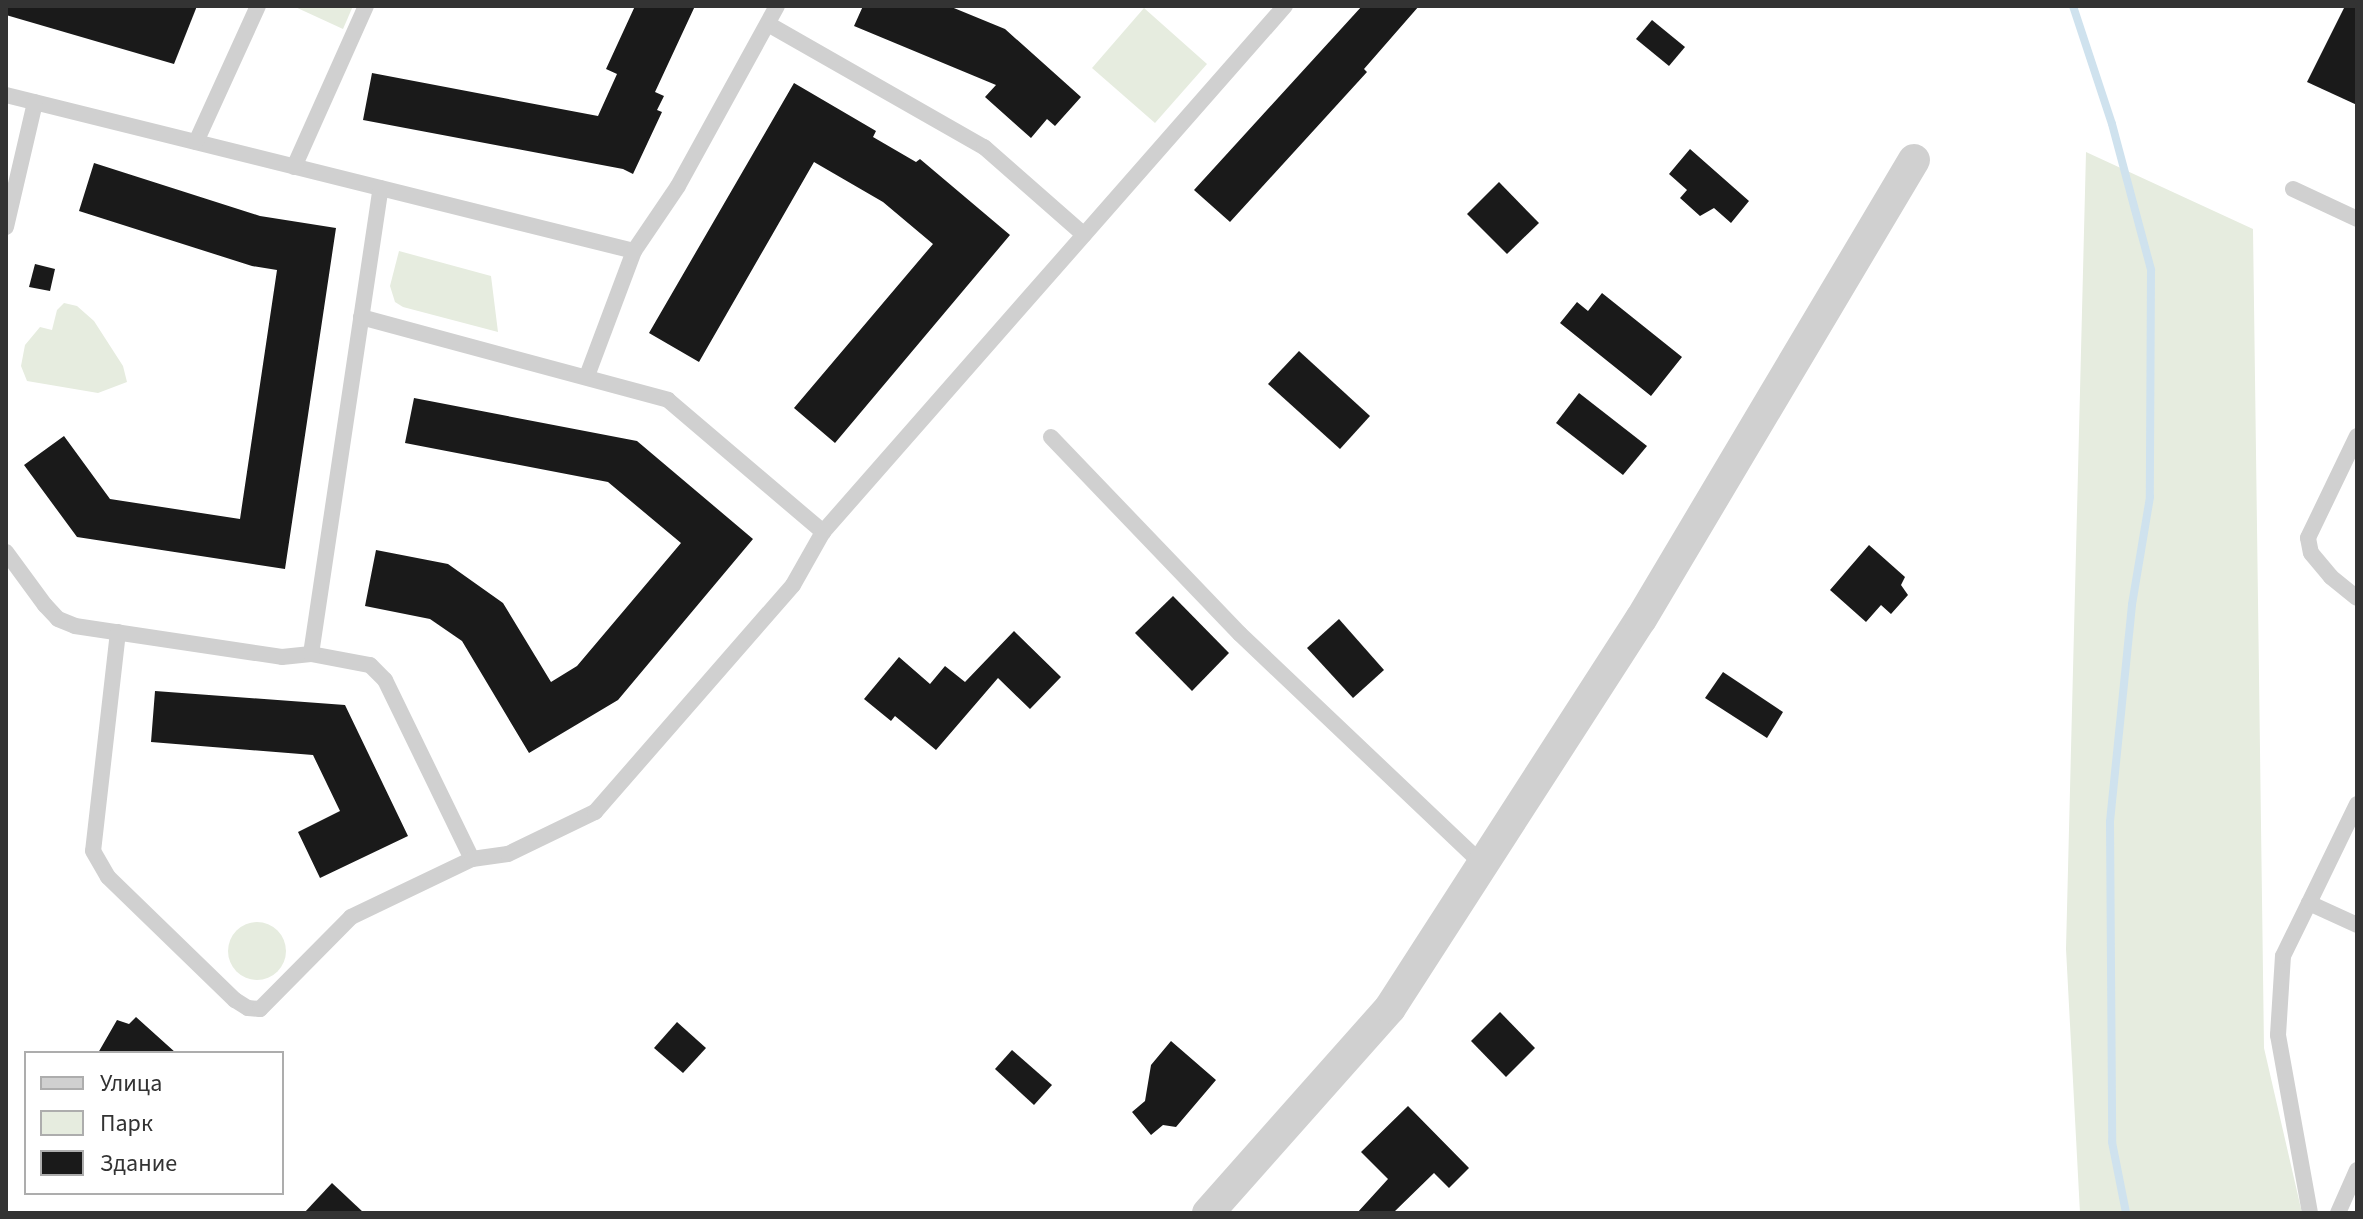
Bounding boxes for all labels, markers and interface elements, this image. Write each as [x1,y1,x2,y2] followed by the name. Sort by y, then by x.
[24,1051,284,1195] legend
[100,1066,162,1101] text: Улица
[100,1106,153,1141] text: Парк
[100,1146,177,1181] text: Здание

